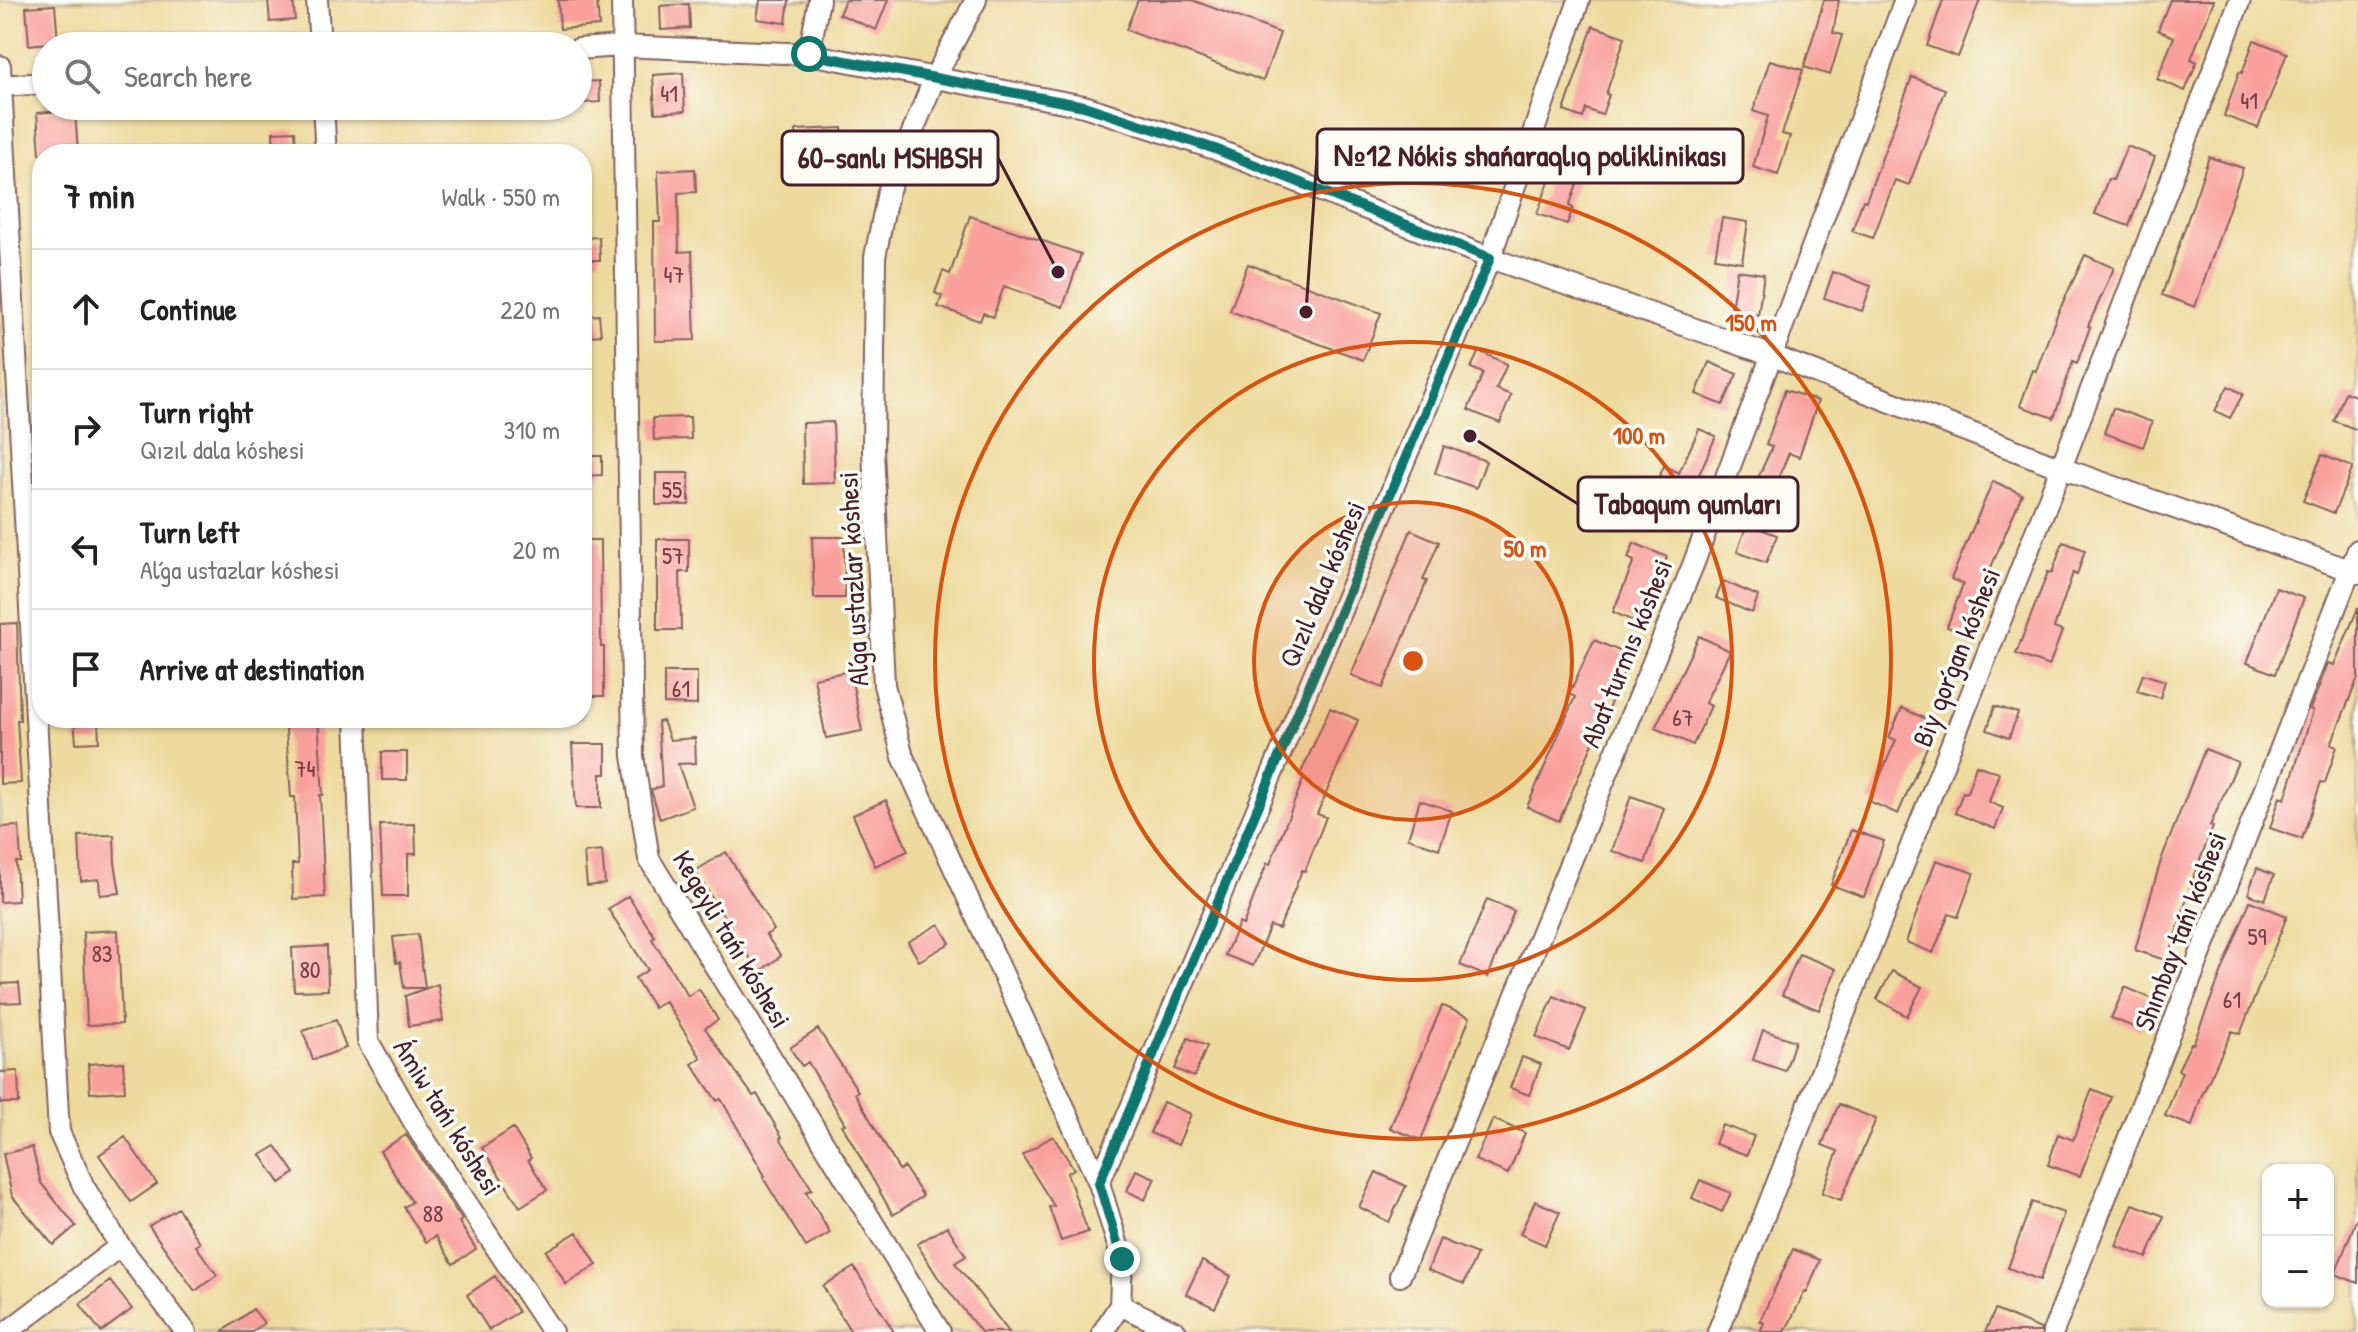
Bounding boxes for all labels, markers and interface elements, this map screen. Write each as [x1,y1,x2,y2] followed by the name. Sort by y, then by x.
[32,32,592,120] search box
[791,36,827,72] route start
[60,54,104,98] icon: search
[124,56,252,96] text: Search here
[660,77,678,109] house number: 41
[2240,84,2258,116] house number: 41
[1317,129,1743,183] callout: №12 Nókis shańaraqlıq poliklinikası
[782,131,998,185] callout: 60-sanlı MSHBSH
[1333,135,1727,176] text: №12 Nókis shańaraqlıq poliklinikası
[798,137,982,177] text: 60-sanlı MSHBSH
[64,173,135,219] text: 7 min
[442,179,560,214] text: Walk · 550 m
[664,258,684,290] house number: 47
[64,287,108,331] icon: ahead
[140,289,237,329] text: Continue
[500,292,560,327] text: 220 m
[1725,306,1777,338] text: 150 m
[140,392,253,432] text: Turn right
[64,407,108,451] icon: right
[504,412,560,447] text: 310 m
[1613,419,1665,451] text: 100 m
[140,432,305,467] text: Qızıl dala kóshesi
[828,471,878,687] street label: Alǵa ustazlar kóshesi
[662,473,682,505] house number: 55
[1578,477,1798,531] callout: Tabaqum qumları
[1593,483,1782,524] text: Tabaqum qumları
[1270,495,1374,673] street label: Qızıl dala kóshesi
[140,512,239,552] text: Turn left
[64,527,108,571] icon: left
[513,532,560,567] text: 20 m
[1504,532,1546,564] text: 50 m
[662,539,684,571] house number: 57
[140,552,340,587] text: Alǵa ustazlar kóshesi
[1571,553,1681,753] street label: Abat turmıs kóshesi
[1903,562,2009,752] street label: Biy qorǵan kóshesi
[64,647,108,691] icon: arrive
[1399,647,1427,675] centre of rings
[140,649,365,689] text: Arrive at destination
[672,672,690,704] house number: 61
[1672,701,1694,733] house number: 67
[295,752,315,784] house number: 74
[2125,826,2235,1036] street label: Shımbay tańı kóshesi
[664,843,800,1035] street label: Kegeyli tańı kóshesi
[2248,920,2267,952] house number: 59
[91,937,113,969] house number: 83
[299,953,321,985] house number: 80
[2223,983,2241,1015] house number: 61
[385,1031,511,1203] street label: Ámiw tańı kóshesi
[2262,1164,2334,1308] map controls
[2262,1164,2334,1236] button: +
[423,1197,443,1229] house number: 88
[2262,1236,2334,1308] button: −
[1104,1241,1140,1277] route end

